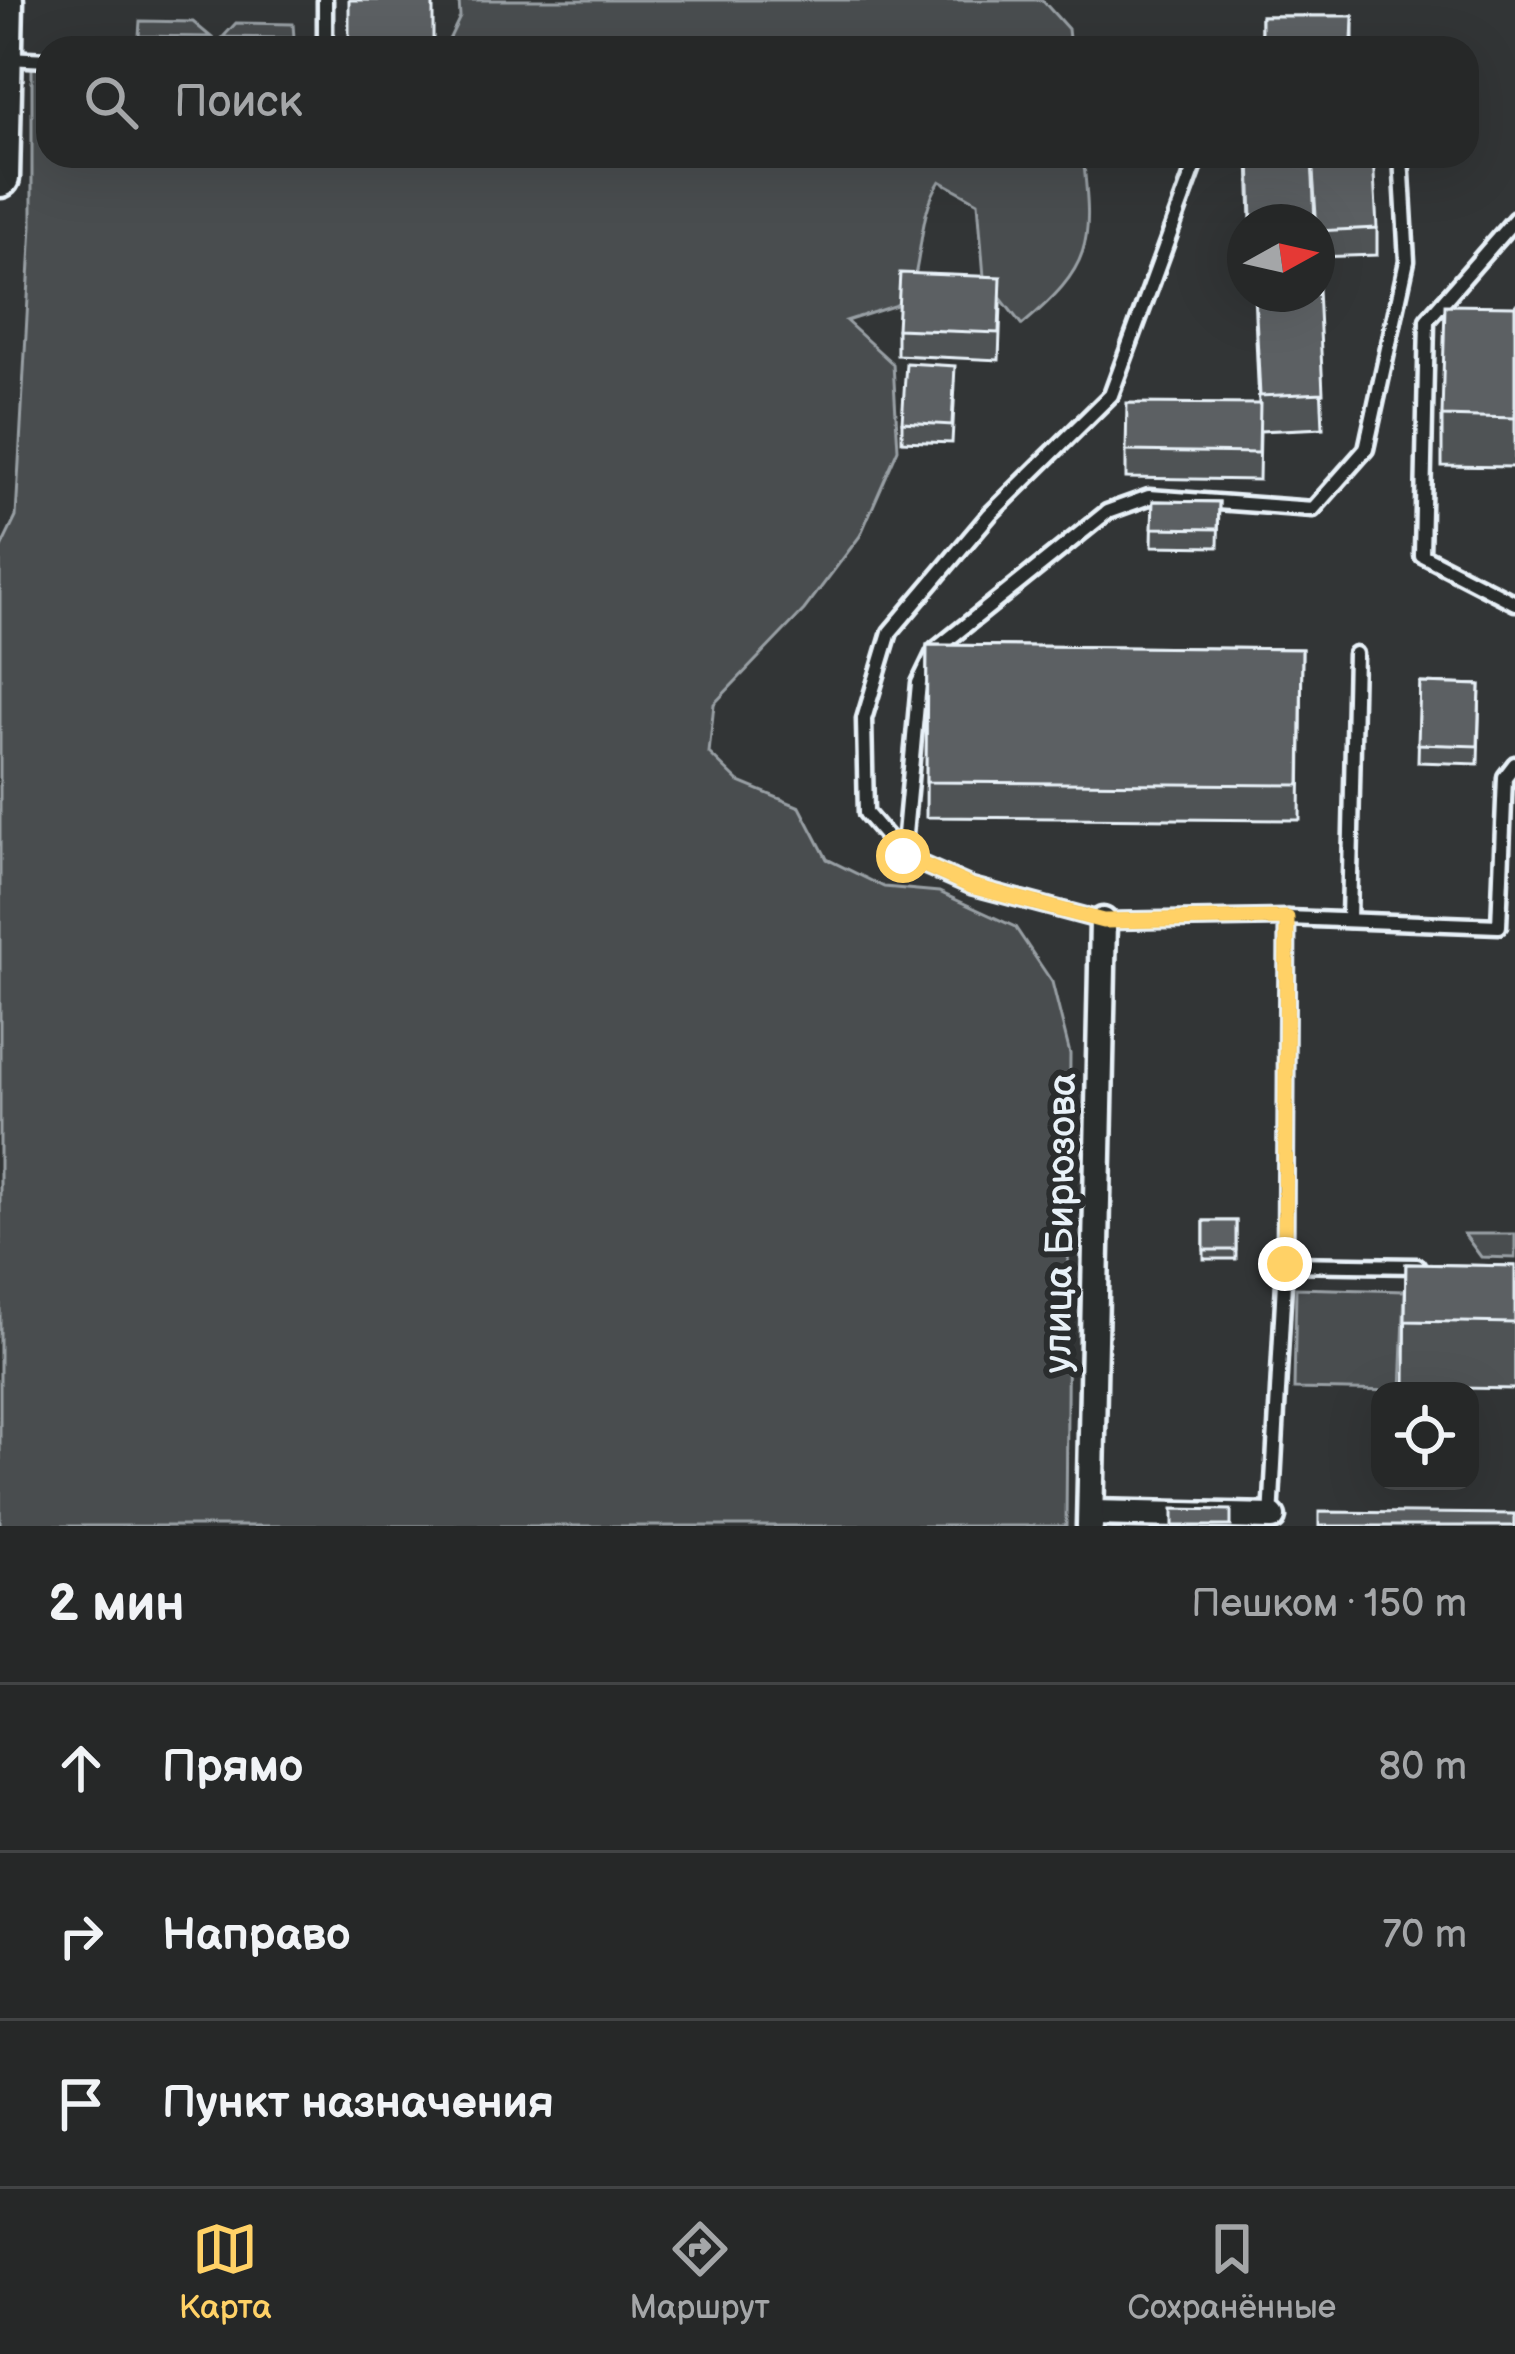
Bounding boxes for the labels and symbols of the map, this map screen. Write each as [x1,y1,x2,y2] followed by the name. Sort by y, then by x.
[1227,204,1335,312] north arrow
[876,829,930,883] route start
[1035,1072,1087,1374] street label: улица Бирюзова
[1258,1237,1312,1291] route end

